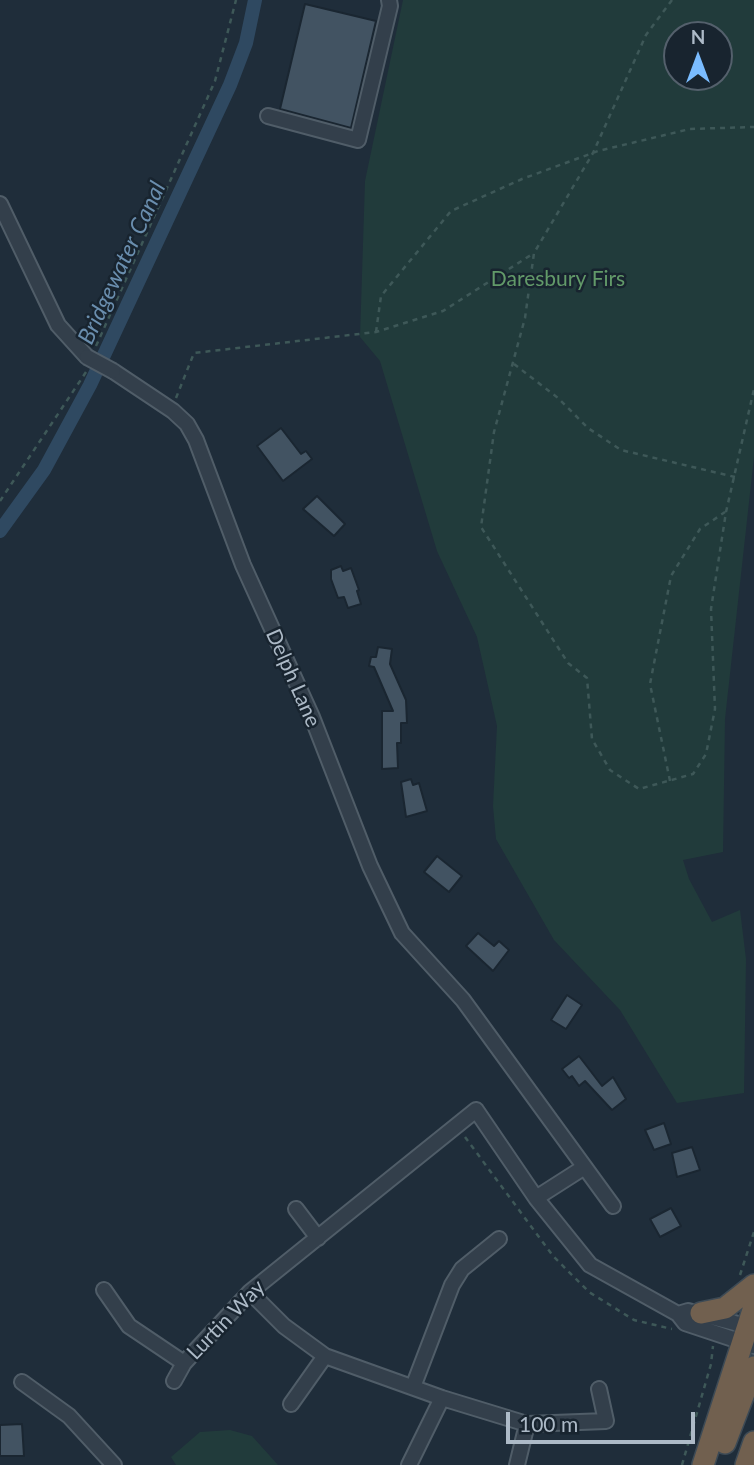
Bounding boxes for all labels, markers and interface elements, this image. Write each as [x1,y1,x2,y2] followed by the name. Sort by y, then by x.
[663,21,733,91] north arrow
[691,25,705,48] text: N
[72,177,172,349] water label: Bridgewater Canal
[491,266,625,292] park label: Daresbury Firs
[260,625,326,731] street label: Delph Lane
[182,1275,270,1365] street label: Lurtin Way
[509,1398,698,1442] scale bar
[519,1411,578,1436] text: 100 m

